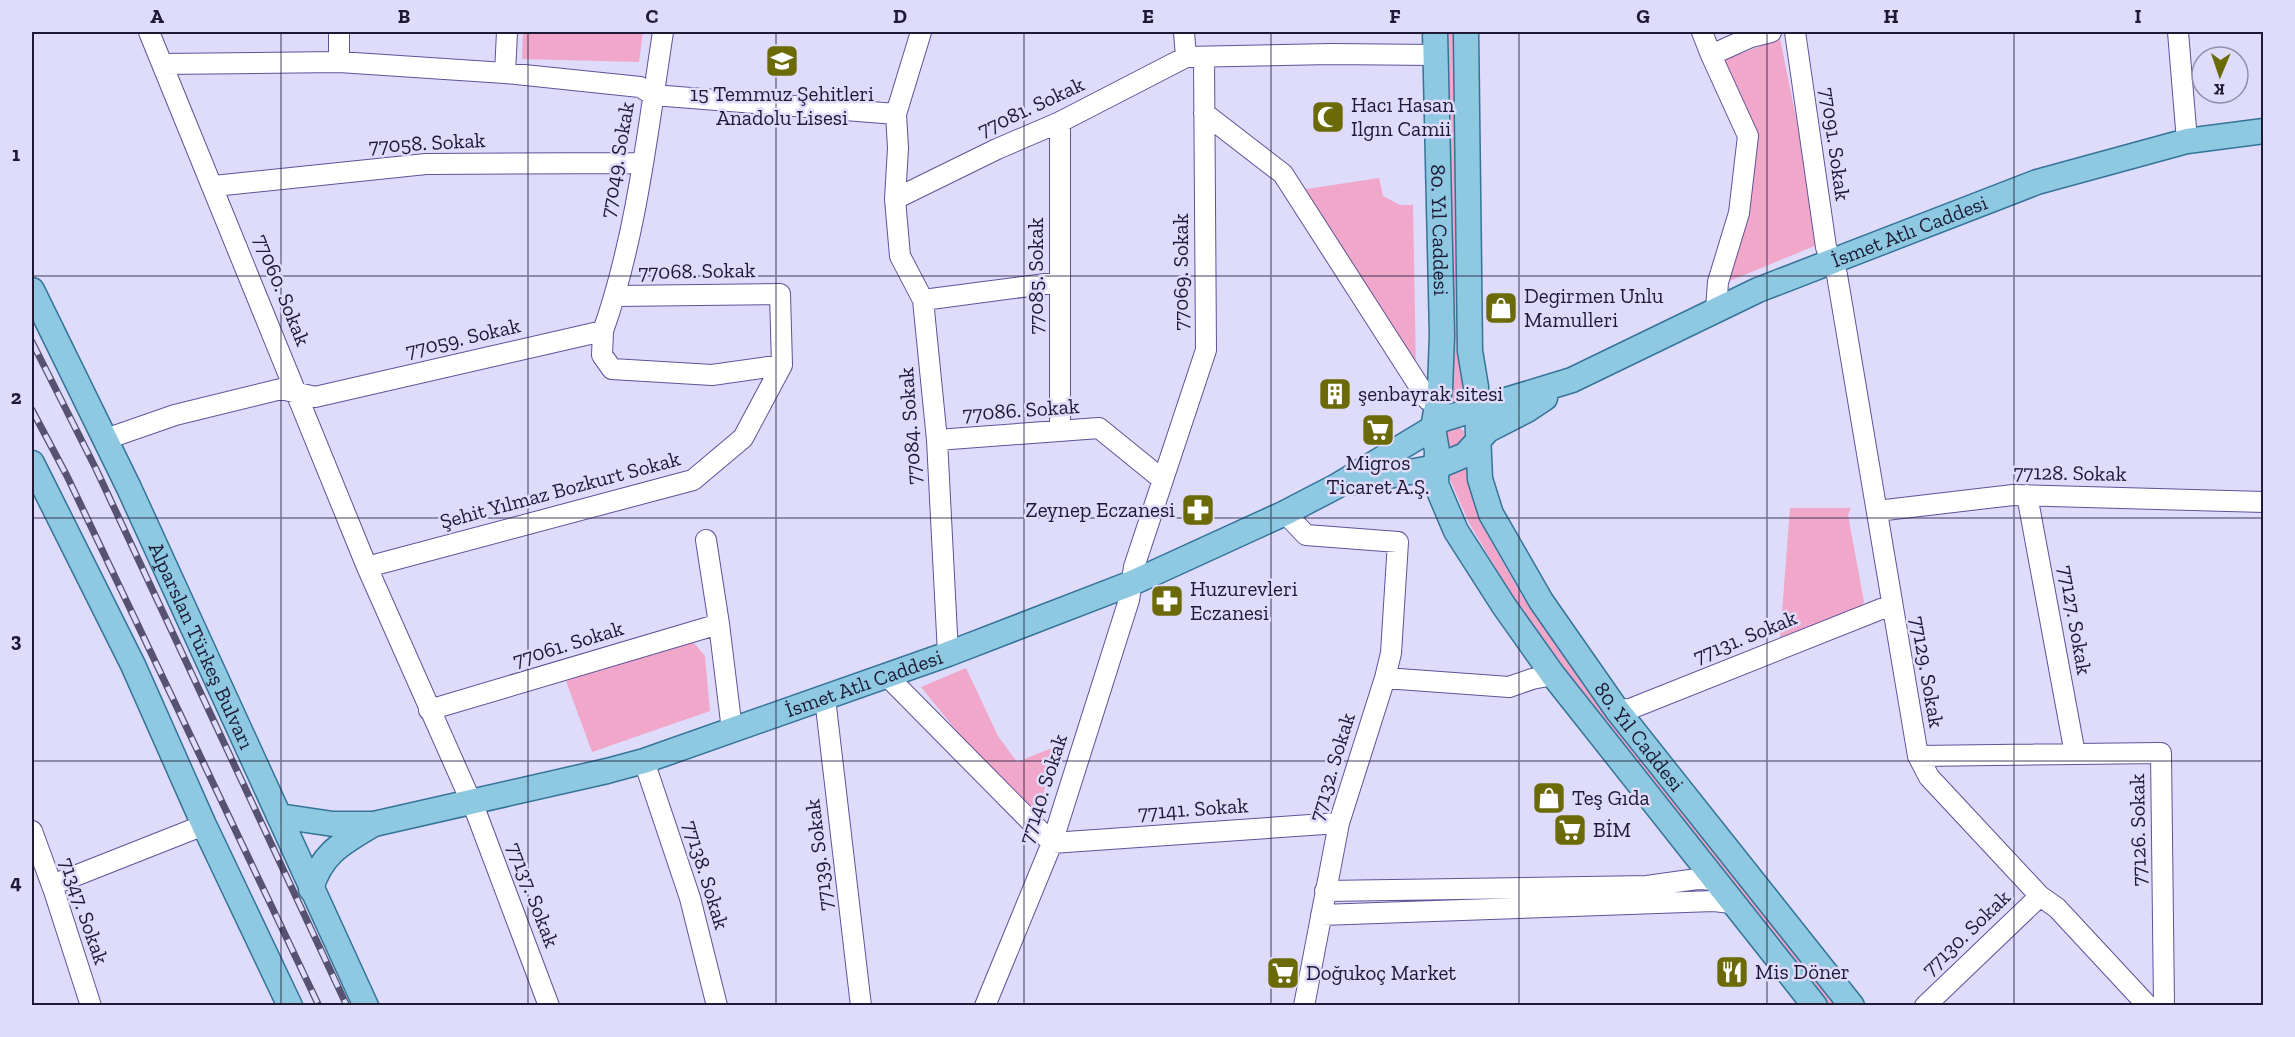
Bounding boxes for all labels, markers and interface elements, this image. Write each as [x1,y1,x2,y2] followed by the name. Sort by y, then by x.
[150,4,164,28] text: A
[398,4,410,28] text: B
[646,4,659,28] text: C
[893,4,907,28] text: D
[1142,4,1154,28] text: E
[1389,4,1401,28] text: F
[1636,4,1650,28] text: G
[1883,4,1899,28] text: H
[2134,4,2142,28] text: I
[764,43,800,79] school or university icon: 15 Temmuz Şehitleri Anadolu Lisesi
[2190,45,2250,105] north arrow
[974,71,1088,142] street label: 77081. Sokak
[2214,80,2225,99] text: K
[690,81,874,130] place label: 15 Temmuz Şehitleri Anadolu Lisesi
[1815,86,1856,202] street label: 77091. Sokak
[1351,92,1454,141] place label: Hacı Hasan Ilgın Camii
[1310,99,1346,135] mosque icon: Hacı Hasan Ilgın Camii
[594,100,639,220] street label: 77049. Sokak
[368,127,486,158] street label: 77058. Sokak
[12,142,20,166] text: 1
[1426,164,1454,296] street label: 80. Yıl Caddesi
[1828,189,1991,272] street label: İsmet Atlı Caddesi
[1168,213,1193,331] street label: 77069. Sokak
[1023,217,1048,335] street label: 77085. Sokak
[249,230,316,349] street label: 77060. Sokak
[638,257,756,284] street label: 77068. Sokak
[1524,283,1664,332] place label: Degirmen Unlu Mamulleri
[1483,290,1519,326] shop icon: Degirmen Unlu Mamulleri
[403,312,523,363] street label: 77059. Sokak
[893,366,926,486] street label: 77084. Sokak
[1317,376,1353,412] building icon: şenbayrak sitesi
[1358,381,1503,406] place label: şenbayrak sitesi
[11,385,22,409] text: 2
[962,393,1080,426] street label: 77086. Sokak
[1360,412,1396,448] supermarket icon: Migros Ticaret A.Ş.
[437,445,683,534] street label: Şehit Yılmaz Bozkurt Sokak
[1327,450,1429,499] place label: Migros Ticaret A.Ş.
[2013,459,2127,486] street label: 77128. Sokak
[1180,492,1216,528] pharmacy icon: Zeynep Eczanesi
[1026,497,1175,522] place label: Zeynep Eczanesi
[144,538,260,753] street label: Alparslan Türkeş Bulvarı
[2054,563,2097,677] street label: 77127. Sokak
[1190,576,1298,625] place label: Huzurevleri Eczanesi
[1149,583,1185,619] pharmacy icon: Huzurevleri Eczanesi
[1689,604,1800,669] street label: 77131. Sokak
[1905,614,1950,730] street label: 77129. Sokak
[510,615,626,672] street label: 77061. Sokak
[11,628,22,652] text: 3
[782,644,946,722] street label: İsmet Atlı Caddesi
[1589,677,1690,796] street label: 80. Yıl Caddesi
[1303,710,1360,824] street label: 77132. Sokak
[1013,731,1072,847] street label: 77140. Sokak
[2124,773,2151,887] street label: 77126. Sokak
[1531,780,1567,816] shop icon: Teş Gıda
[1572,785,1650,810] place label: Teş Gıda
[1137,792,1249,825] street label: 77141. Sokak
[799,798,838,912] street label: 77139. Sokak
[1552,812,1588,848] supermarket icon: BİM
[678,817,735,932] street label: 77138. Sokak
[1593,817,1631,842] place label: BİM
[502,839,565,951] street label: 77137. Sokak
[55,854,114,968] street label: 71347. Sokak
[10,870,22,894] text: 4
[1916,884,2015,981] street label: 77130. Sokak
[1714,954,1750,990] restaurant icon: Mis Döner
[1265,955,1301,991] supermarket icon: Doğukoç Market
[1755,959,1850,984] place label: Mis Döner
[1306,960,1456,985] place label: Doğukoç Market

